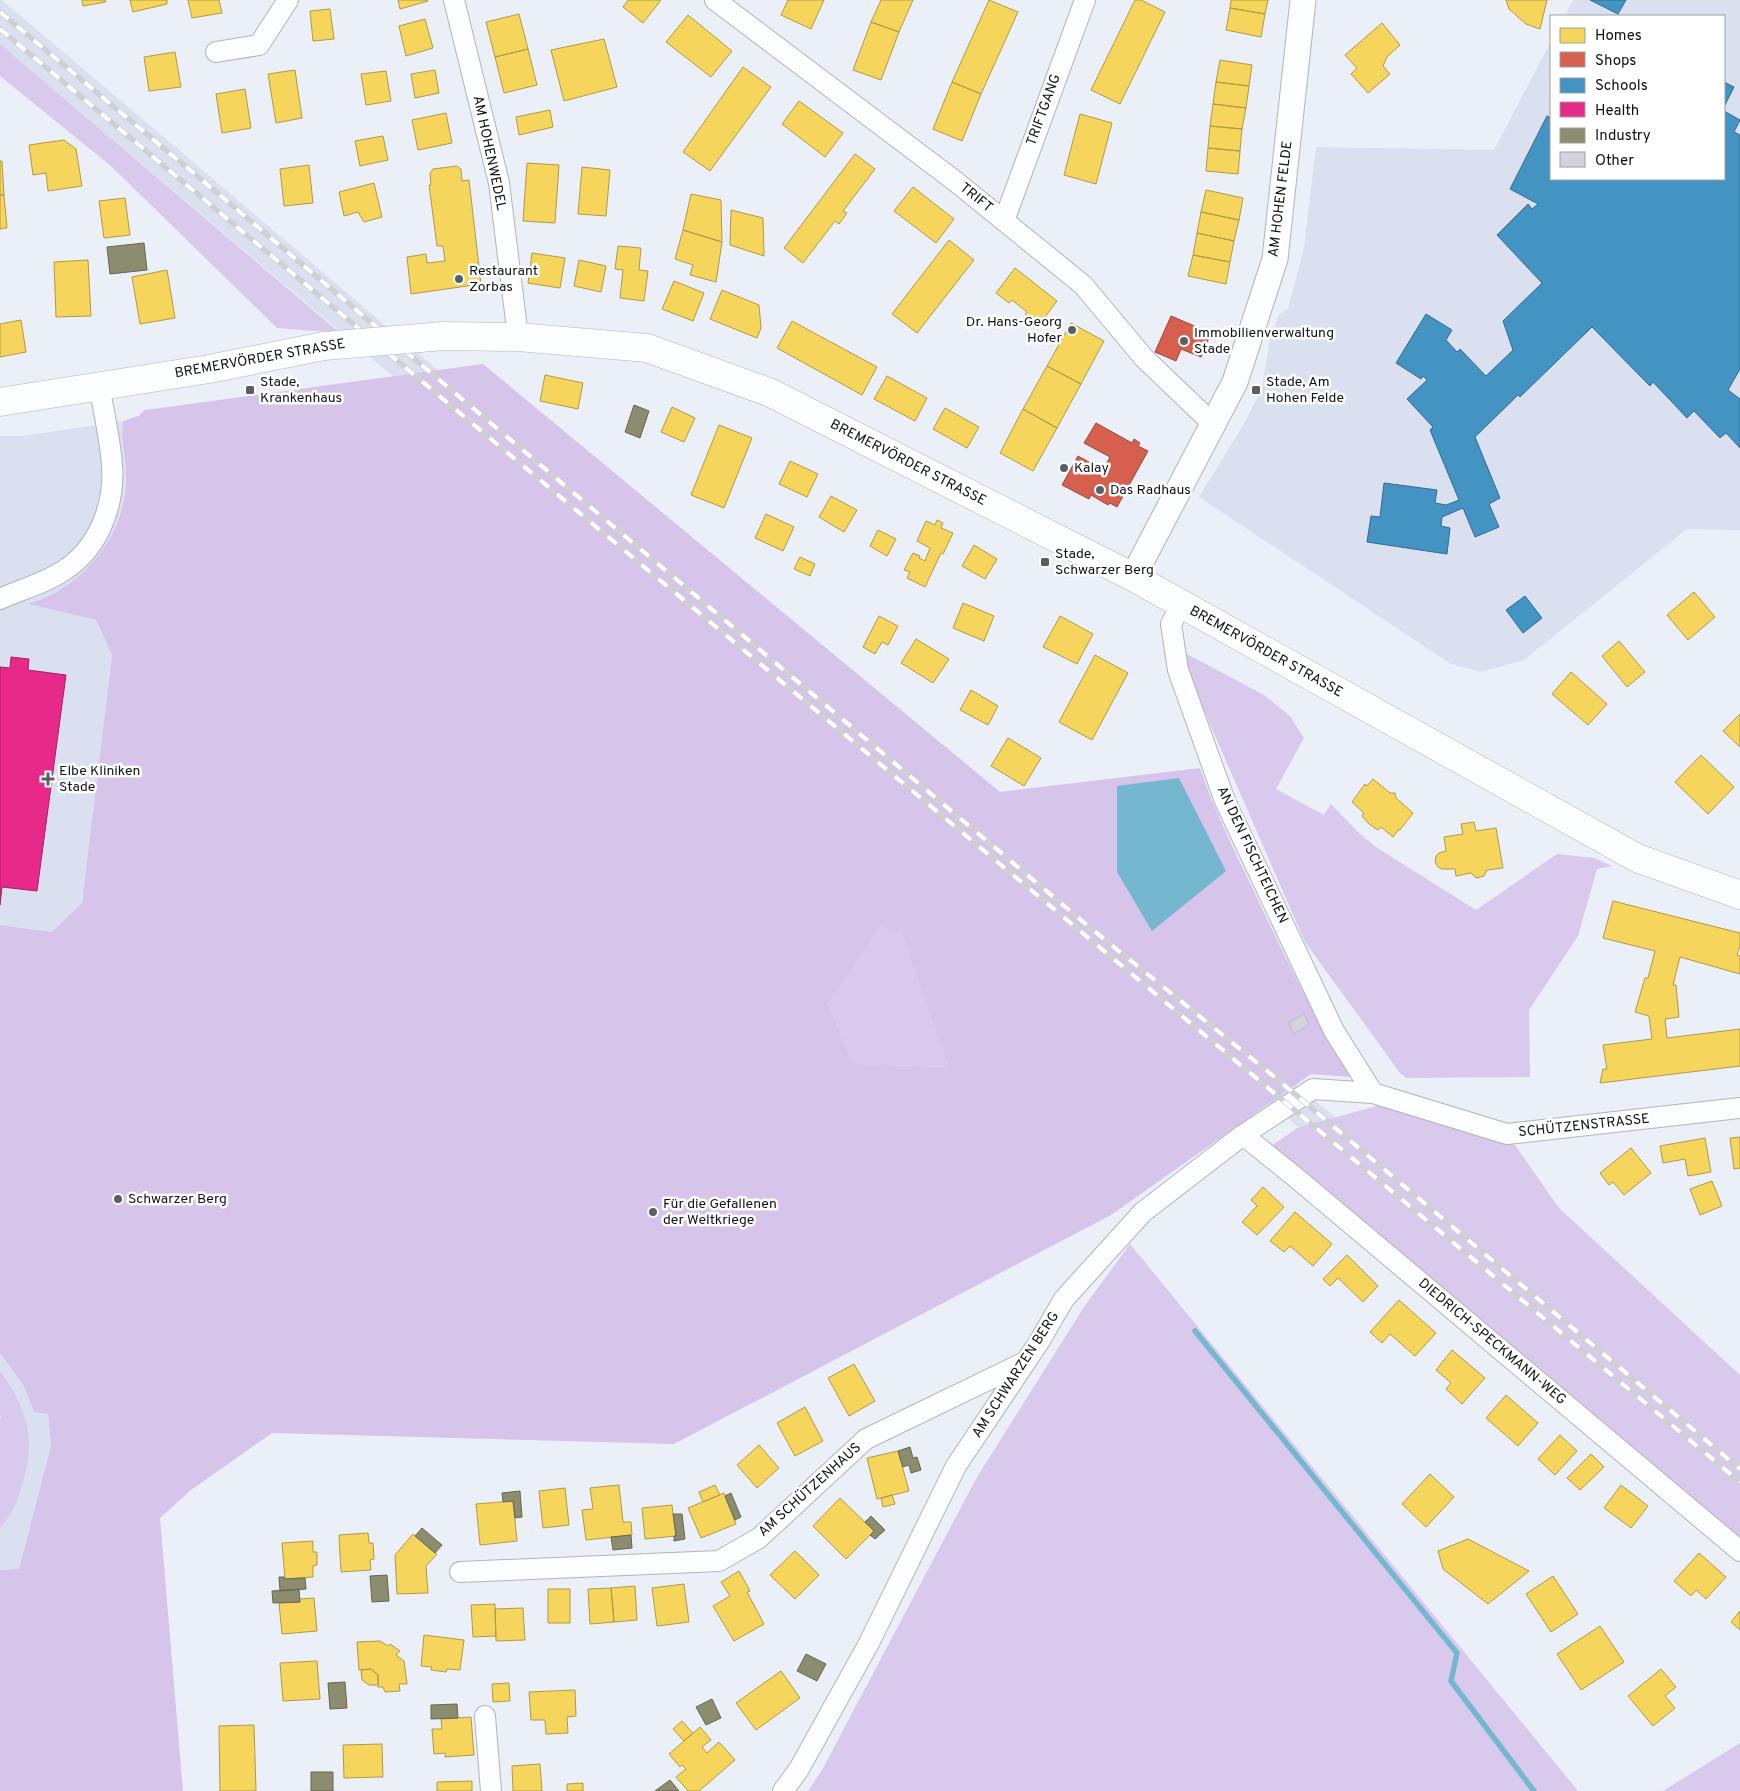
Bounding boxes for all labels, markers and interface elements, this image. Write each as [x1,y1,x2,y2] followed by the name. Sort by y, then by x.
[1550,15,1725,180] legend
[1595,27,1642,46] text: Homes
[1595,52,1636,71] text: Shops
[1023,72,1065,148] street label: TRIFTGANG
[1595,77,1648,96] text: Schools
[469,94,510,212] street label: AM HOHENWEDEL
[1595,102,1639,121] text: Health
[1595,127,1651,146] text: Industry
[1265,140,1297,258] street label: AM HOHEN FELDE
[1595,152,1634,171] text: Other
[956,180,996,216] street label: TRIFT
[469,263,538,296] place label: Restaurant Zorbas
[453,273,465,285] marker: Restaurant Zorbas
[966,314,1063,347] place label: Dr. Hans-Georg Hofer
[1066,324,1078,336] marker: Dr. Hans-Georg Hofer
[1194,325,1334,358] place label: Immobilienverwaltung Stade
[173,335,347,382] street label: BREMERVÖRDER STRASSE
[1178,335,1190,347] marker: Immobilienverwaltung Stade
[260,374,342,407] place label: Stade, Krankenhaus
[1266,374,1344,407] place label: Stade, Am Hohen Felde
[244,384,256,396] marker: Stade, Krankenhaus
[1250,384,1262,396] marker: Stade, Am Hohen Felde
[827,415,989,510] street label: BREMERVÖRDER STRASSE
[1074,460,1109,477] place label: Kalay
[1058,462,1070,474] marker: Kalay
[1110,482,1191,499] place label: Das Radhaus
[1094,484,1106,496] marker: Das Radhaus
[1055,546,1154,579] place label: Stade, Schwarzer Berg
[1039,556,1051,568] marker: Stade, Schwarzer Berg
[1186,602,1346,701] street label: BREMERVÖRDER STRASSE
[59,763,140,796] place label: Elbe Kliniken Stade
[41,772,55,786] marker: Elbe Kliniken Stade
[1213,784,1291,926] street label: AN DEN FISCHTEICHEN
[1517,1110,1650,1141] street label: SCHÜTZENSTRASSE
[128,1191,227,1208] place label: Schwarzer Berg
[112,1193,124,1205] marker: Schwarzer Berg
[663,1196,777,1229] place label: Für die Gefallenen der Weltkriege
[647,1206,659,1218] marker: Für die Gefallenen der Weltkriege
[1415,1275,1569,1409] street label: DIEDRICH-SPECKMANN-WEG
[969,1309,1063,1441] street label: AM SCHWARZEN BERG
[754,1439,865,1541] street label: AM SCHÜTZENHAUS

